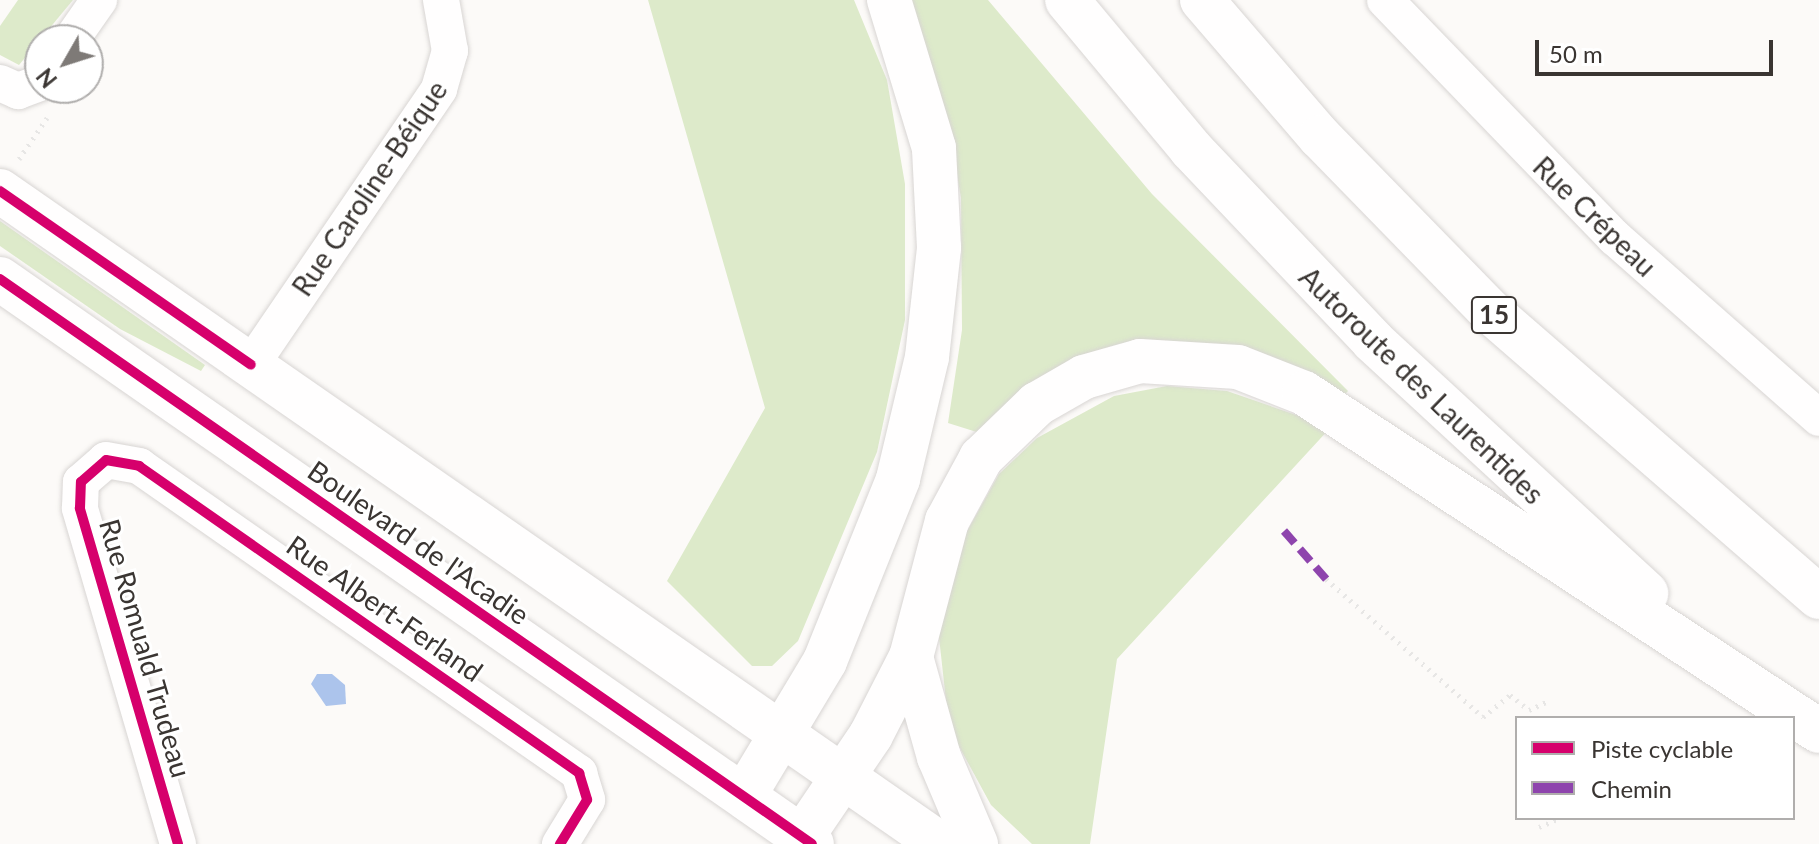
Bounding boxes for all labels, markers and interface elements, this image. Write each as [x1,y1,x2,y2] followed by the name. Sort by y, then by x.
[24,24,104,104] north arrow
[1539,24,1777,74] scale bar
[1549,39,1603,68] text: 50 m
[31,63,62,93] text: N
[285,74,453,302] street label: Rue Caroline-Béique
[1527,149,1663,283] street label: Rue Crépeau
[1293,260,1551,510] street label: Autoroute des Laurentides
[1470,293,1518,337] road number: 15
[302,453,536,631] street label: Boulevard de l'Acadie
[93,514,199,782] street label: Rue Romuald Trudeau
[280,528,490,688] street label: Rue Albert-Ferland
[1515,716,1795,820] legend
[1591,734,1733,763] text: Piste cyclable
[1591,774,1672,803] text: Chemin

